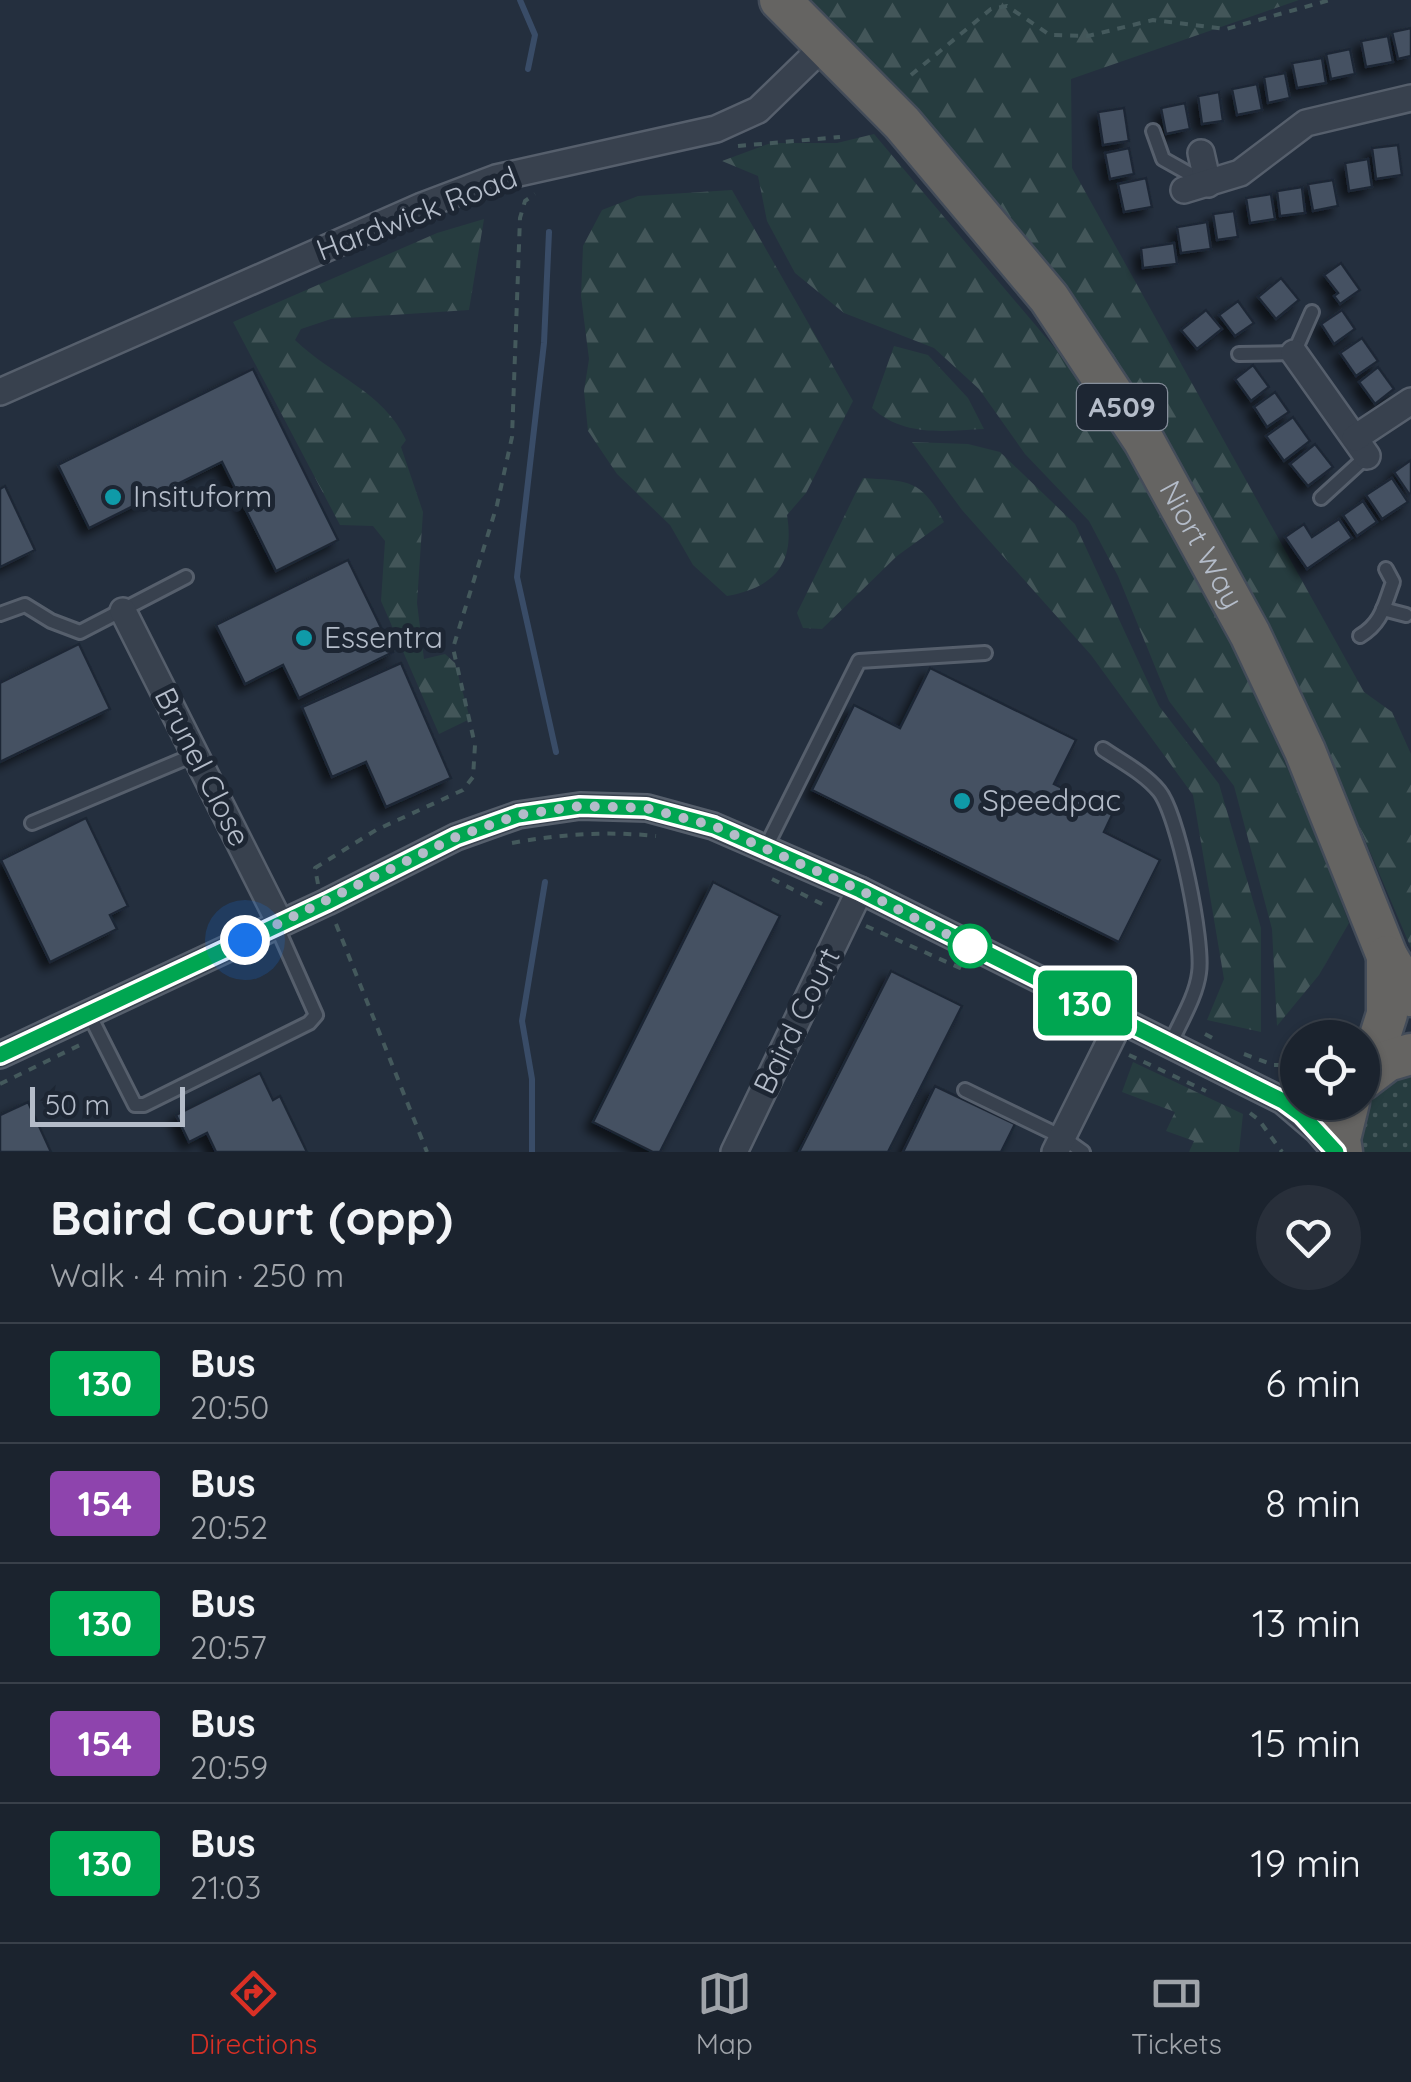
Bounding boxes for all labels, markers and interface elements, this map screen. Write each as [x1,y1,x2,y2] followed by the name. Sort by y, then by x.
[311,157,522,269] street label: Hardwick Road
[1077,384,1167,430] road number: A509
[1152,474,1252,615] street label: Niort Way
[133,477,272,515] place label: Insituform
[102,486,124,508] marker: Insituform
[324,618,443,656] place label: Essentra
[293,627,315,649] marker: Essentra
[147,681,259,852] street label: Brunel Close
[982,781,1121,819] place label: Speedpac
[951,790,973,812] marker: Speedpac
[220,915,270,965] your location
[949,925,991,967] unlabelled marker
[744,941,848,1100] street label: Baird Court
[1028,970,1142,1036] line badge: 130
[1058,981,1112,1025] text: 130
[1280,1020,1380,1120] map controls
[1280,1020,1380,1120] button: locate
[30,1082,185,1126] scale bar
[45,1087,110,1122] text: 50 m
[1256,1185,1361,1290] button: heart
[50,1187,453,1247] text: Baird Court (opp)
[50,1255,344,1295] text: Walk · 4 min · 250 m
[190,1339,256,1387] text: Bus
[1265,1359,1361,1407] text: 6 min
[78,1361,132,1405] text: 130
[190,1387,269,1427] text: 20:50
[190,1459,256,1507] text: Bus
[1265,1479,1361,1527] text: 8 min
[78,1481,132,1525] text: 154
[190,1507,268,1547] text: 20:52
[190,1579,256,1627] text: Bus
[1252,1599,1361,1647] text: 13 min
[78,1601,132,1645] text: 130
[190,1627,267,1667] text: 20:57
[190,1699,256,1747] text: Bus
[1251,1719,1361,1767] text: 15 min
[78,1721,132,1765] text: 154
[190,1747,268,1787] text: 20:59
[190,1819,256,1867] text: Bus
[1251,1839,1361,1887] text: 19 min
[78,1841,132,1885] text: 130
[190,1867,261,1907] text: 21:03
[189,1966,317,2061] tab: Directions
[696,1966,753,2061] tab: Map
[1131,1966,1222,2061] tab: Tickets

